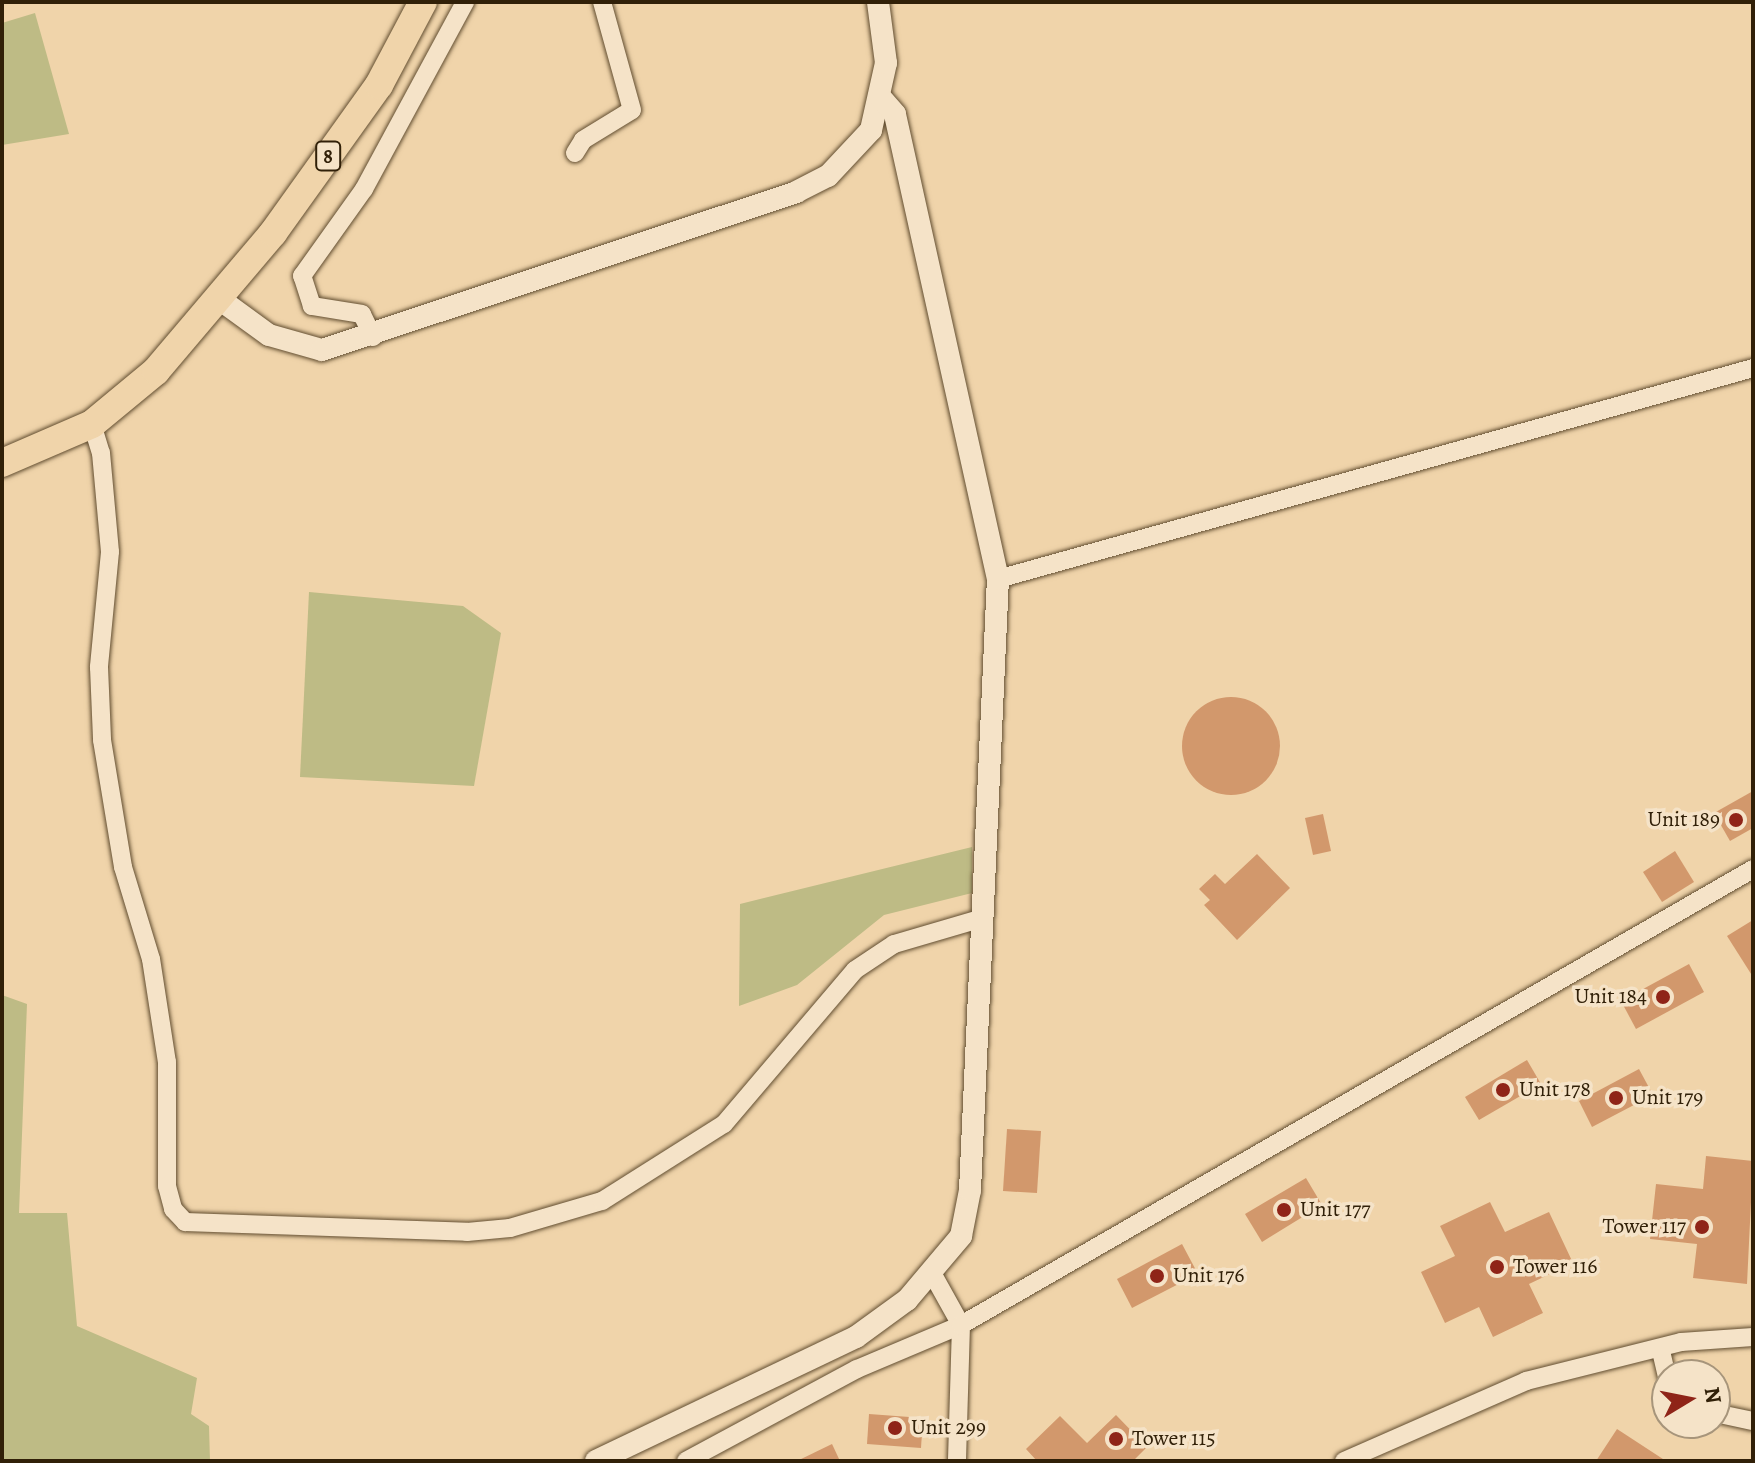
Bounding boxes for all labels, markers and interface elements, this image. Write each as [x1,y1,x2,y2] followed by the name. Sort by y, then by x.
[314,140,342,172] road number: 8
[1647,807,1720,833] place label: Unit 189
[1727,811,1745,829] marker: Unit 189
[1574,984,1647,1010] place label: Unit 184
[1654,988,1672,1006] marker: Unit 184
[1519,1077,1591,1103] place label: Unit 178
[1494,1081,1512,1099] marker: Unit 178
[1632,1085,1703,1111] place label: Unit 179
[1607,1089,1625,1107] marker: Unit 179
[1300,1197,1370,1223] place label: Unit 177
[1275,1201,1293,1219] marker: Unit 177
[1603,1214,1686,1240] place label: Tower 117
[1693,1218,1711,1236] marker: Tower 117
[1513,1254,1597,1280] place label: Tower 116
[1488,1258,1506,1276] marker: Tower 116
[1173,1263,1244,1289] place label: Unit 176
[1148,1267,1166,1285] marker: Unit 176
[1651,1359,1731,1439] north arrow
[1697,1385,1729,1406] text: N
[911,1415,986,1441] place label: Unit 299
[886,1419,904,1437] marker: Unit 299
[1132,1426,1216,1452] place label: Tower 115
[1107,1430,1125,1448] marker: Tower 115

